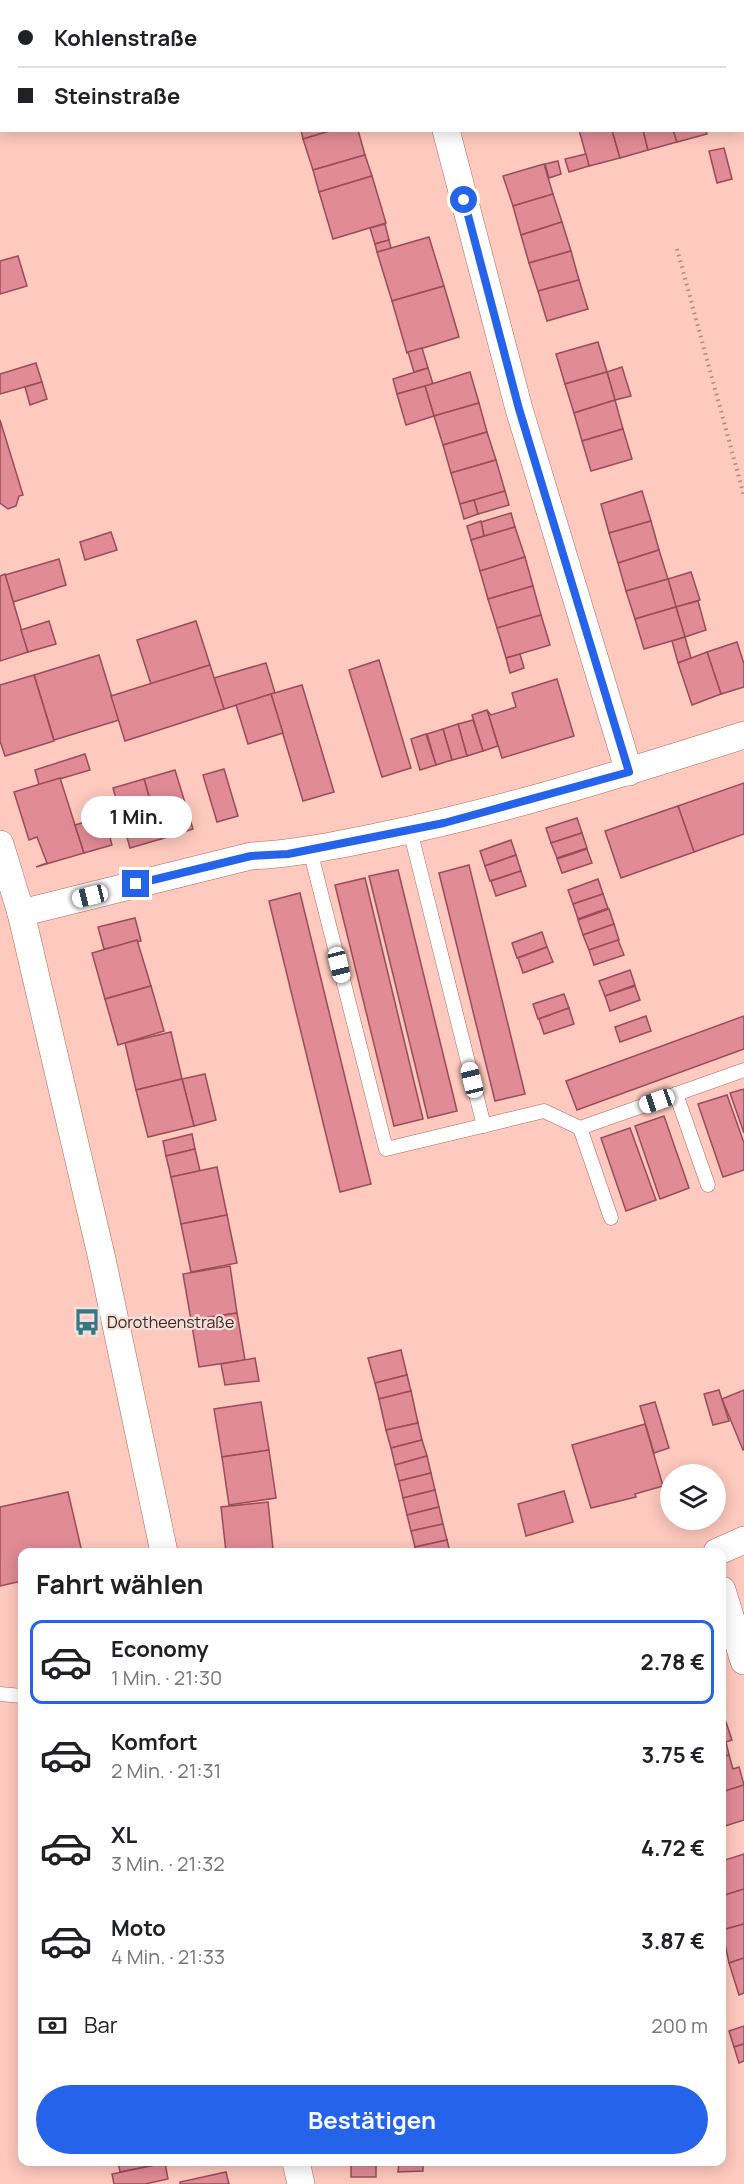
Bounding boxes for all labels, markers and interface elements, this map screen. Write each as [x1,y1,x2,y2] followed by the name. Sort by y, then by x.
[54,23,197,53] text: Kohlenstraße
[54,81,180,111] text: Steinstraße
[450,186,477,213] route start
[80,797,192,839] callout: 1 Min.
[109,803,164,830] text: 1 Min.
[122,870,149,897] route end
[70,883,110,909] car
[326,945,352,985] car
[459,1060,485,1100] car
[637,1087,677,1115] car
[72,1307,102,1337] bus stop icon: Dorotheenstraße
[107,1311,234,1333] place label: Dorotheenstraße
[660,1464,726,1530] map controls
[660,1464,726,1530] button: layers
[36,1565,204,1602] text: Fahrt wählen
[111,1634,209,1664] text: Economy
[39,1635,93,1689] icon: car
[641,1647,705,1677] text: 2.78 €
[111,1664,222,1691] text: 1 Min. · 21:30
[111,1727,198,1757] text: Komfort
[39,1728,93,1782] icon: car
[641,1740,705,1770] text: 3.75 €
[111,1757,221,1784] text: 2 Min. · 21:31
[111,1820,137,1850] text: XL
[39,1821,93,1875] icon: car
[641,1833,705,1863] text: 4.72 €
[111,1850,225,1877] text: 3 Min. · 21:32
[111,1913,166,1943] text: Moto
[39,1914,93,1968] icon: car
[641,1926,705,1956] text: 3.87 €
[111,1943,225,1970] text: 4 Min. · 21:33
[36,2009,69,2042] icon: cash
[84,2010,118,2040] text: Bar
[651,2012,708,2039] text: 200 m
[36,2085,708,2154] button: Bestätigen

